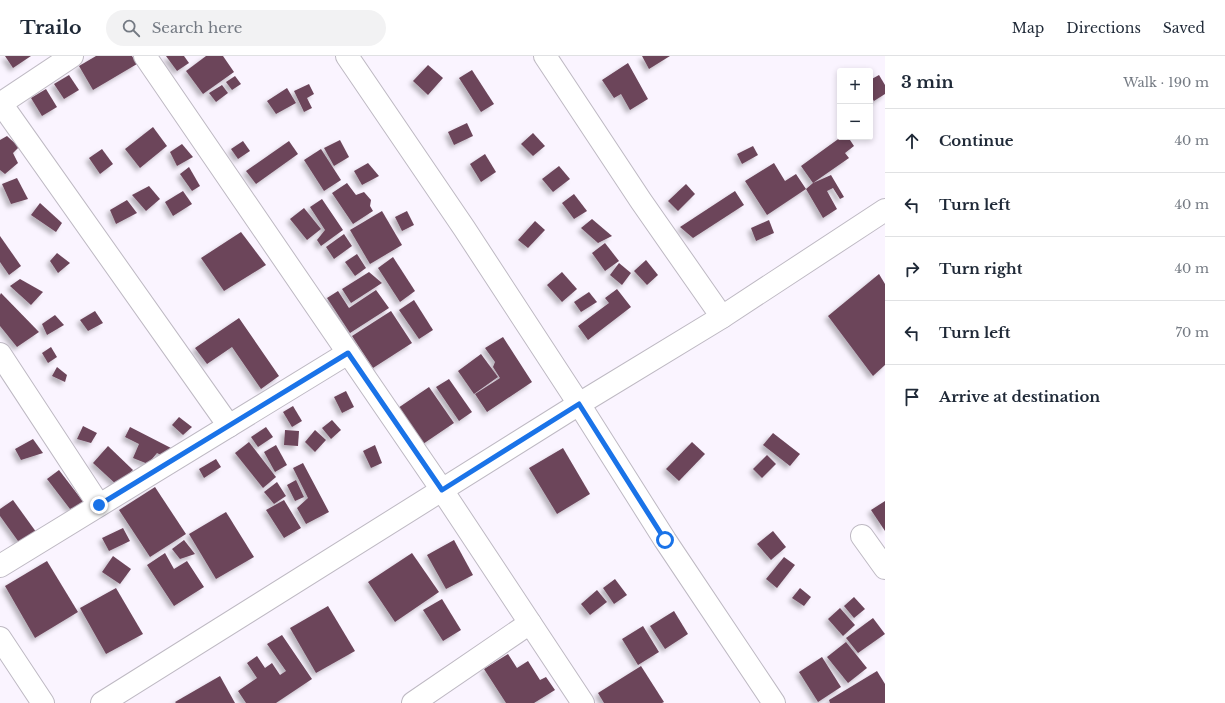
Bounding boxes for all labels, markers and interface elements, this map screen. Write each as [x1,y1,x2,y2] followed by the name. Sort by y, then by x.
[106,10,386,46] search box
[20,16,82,39] text: Trailo
[120,17,142,39] icon: search
[152,18,242,37] text: Search here
[1012,19,1044,37] text: Map
[1066,19,1141,37] text: Directions
[1163,19,1205,37] text: Saved
[837,68,873,140] map controls
[837,68,873,104] button: +
[901,72,954,93] text: 3 min
[1123,74,1209,91] text: Walk · 190 m
[837,104,873,140] button: −
[901,130,923,152] icon: ahead
[939,131,1014,150] text: Continue
[1174,132,1209,149] text: 40 m
[901,194,923,216] icon: left
[939,195,1010,214] text: Turn left
[1174,196,1209,213] text: 40 m
[901,258,923,280] icon: right
[939,259,1022,278] text: Turn right
[1174,260,1209,277] text: 40 m
[901,322,923,344] icon: left
[939,323,1010,342] text: Turn left
[1176,324,1209,341] text: 70 m
[901,386,923,408] icon: arrive
[939,387,1100,406] text: Arrive at destination
[90,496,108,514] route end
[656,531,674,549] route start

